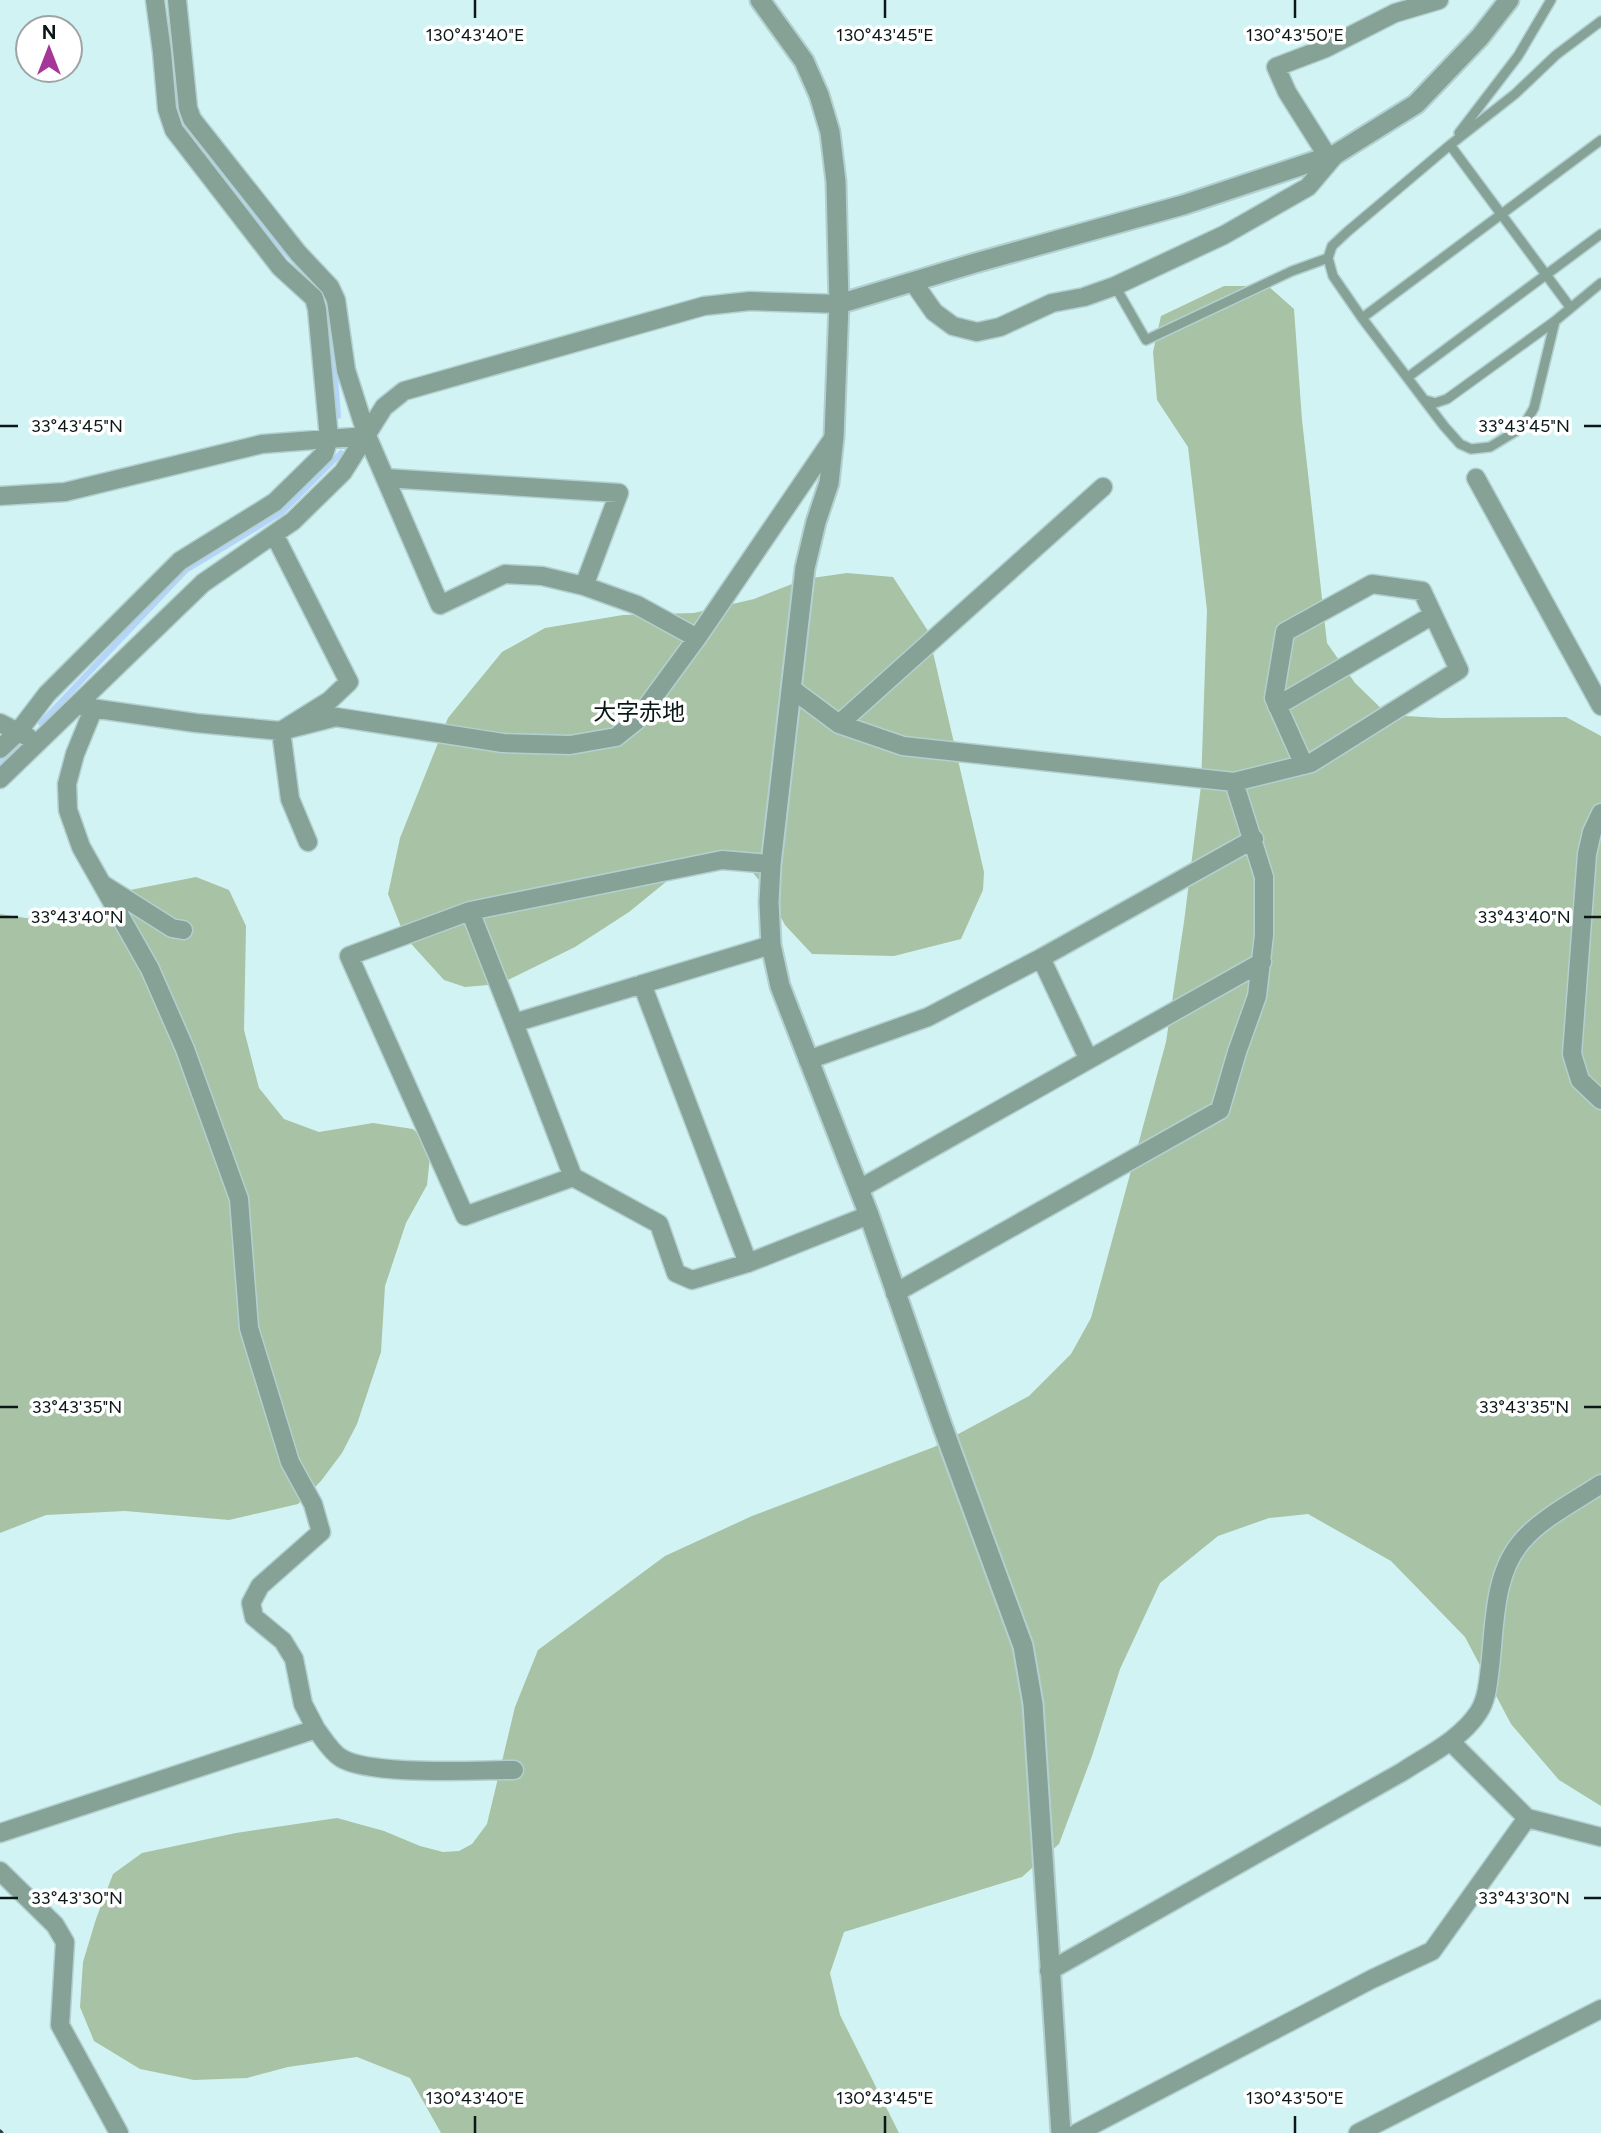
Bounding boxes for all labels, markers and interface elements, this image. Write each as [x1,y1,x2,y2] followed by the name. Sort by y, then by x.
[14,14,84,84] north arrow
[42,21,56,44] text: N
[425,24,525,46] text: 130°43'40"E
[836,24,934,46] text: 130°43'45"E
[1246,24,1344,46] text: 130°43'50"E
[31,415,123,437] text: 33°43'45"N
[1478,415,1570,437] text: 33°43'45"N
[593,698,685,726] district label: 大字赤地
[30,906,124,928] text: 33°43'40"N
[1477,906,1571,928] text: 33°43'40"N
[32,1396,122,1418] text: 33°43'35"N
[1479,1396,1569,1418] text: 33°43'35"N
[31,1887,123,1909] text: 33°43'30"N
[1478,1887,1570,1909] text: 33°43'30"N
[425,2087,525,2109] text: 130°43'40"E
[836,2087,934,2109] text: 130°43'45"E
[1246,2087,1344,2109] text: 130°43'50"E

